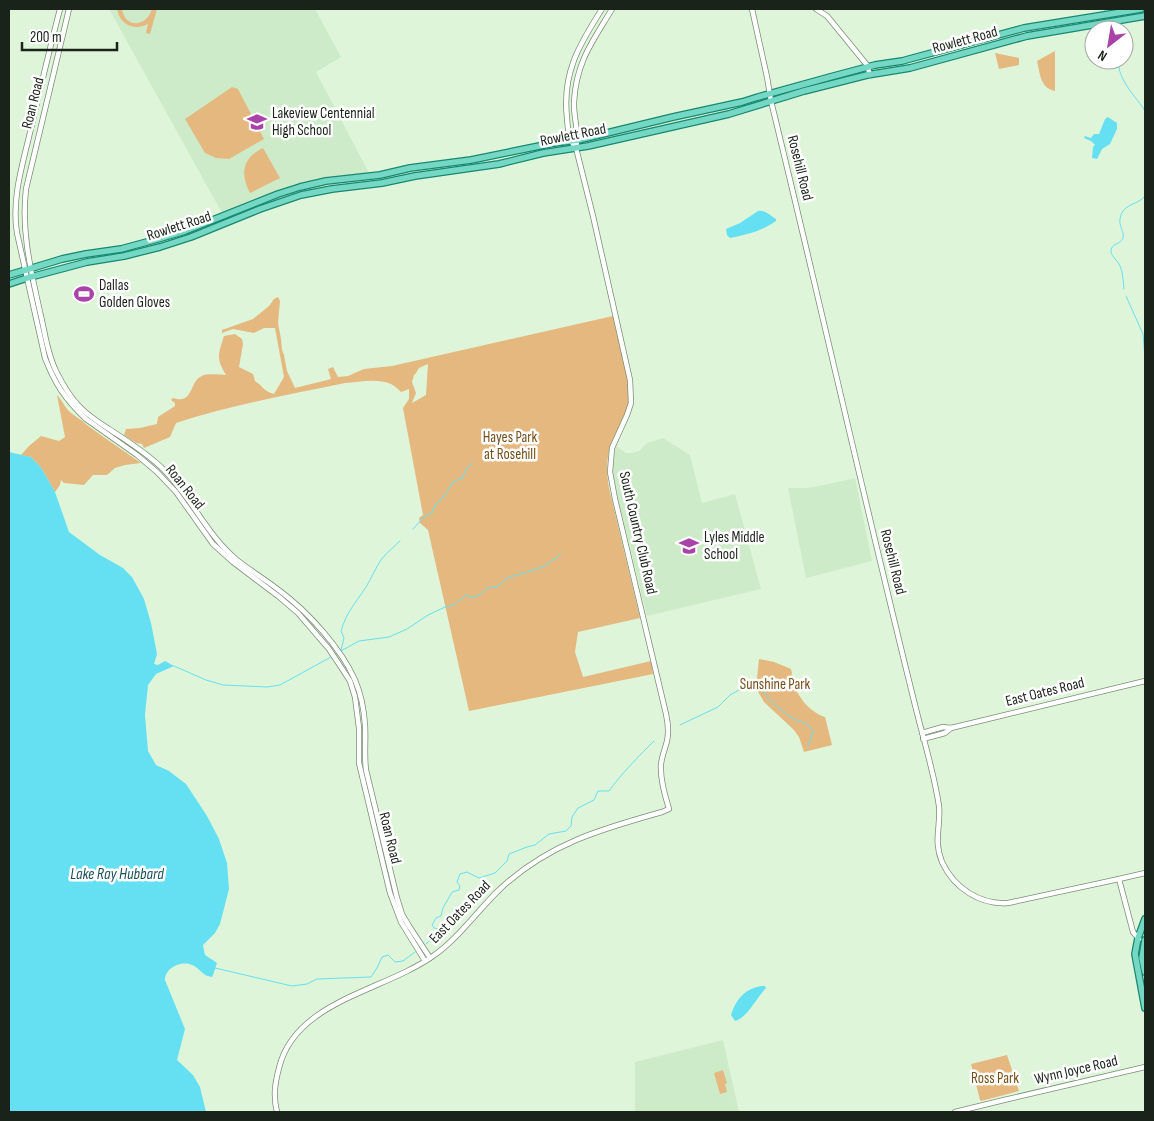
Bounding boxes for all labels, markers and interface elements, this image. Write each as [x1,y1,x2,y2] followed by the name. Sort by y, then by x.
[22,20,118,52] scale bar
[1084,20,1134,70] north arrow
[930,22,1000,58] street label: Rowlett Road
[30,28,62,47] text: 200 m
[1095,47,1110,65] text: N
[17,75,49,131] street label: Roan Road
[272,104,375,140] place label: Lakeview Centennial High School
[246,111,268,133] school or university icon: Lakeview Centennial High School
[538,119,608,151] street label: Rowlett Road
[783,133,817,203] street label: Rosehill Road
[144,207,214,245] street label: Rowlett Road
[99,276,170,312] place label: Dallas Golden Gloves
[73,283,95,305] sports icon: Dallas Golden Gloves
[483,428,538,464] park label: Hayes Park at Rosehill
[161,461,209,513] street label: Roan Road
[615,470,661,596] street label: South Country Club Road
[876,527,910,597] street label: Rosehill Road
[704,528,765,564] place label: Lyles Middle School
[678,535,700,557] school or university icon: Lyles Middle School
[1004,673,1086,711] street label: East Oates Road
[740,675,811,694] park label: Sunshine Park
[374,810,406,866] street label: Roan Road
[70,865,164,884] water label: Lake Ray Hubbard
[425,876,495,948] street label: East Oates Road
[1033,1051,1119,1089] street label: Wynn Joyce Road
[971,1069,1019,1088] park label: Ross Park

